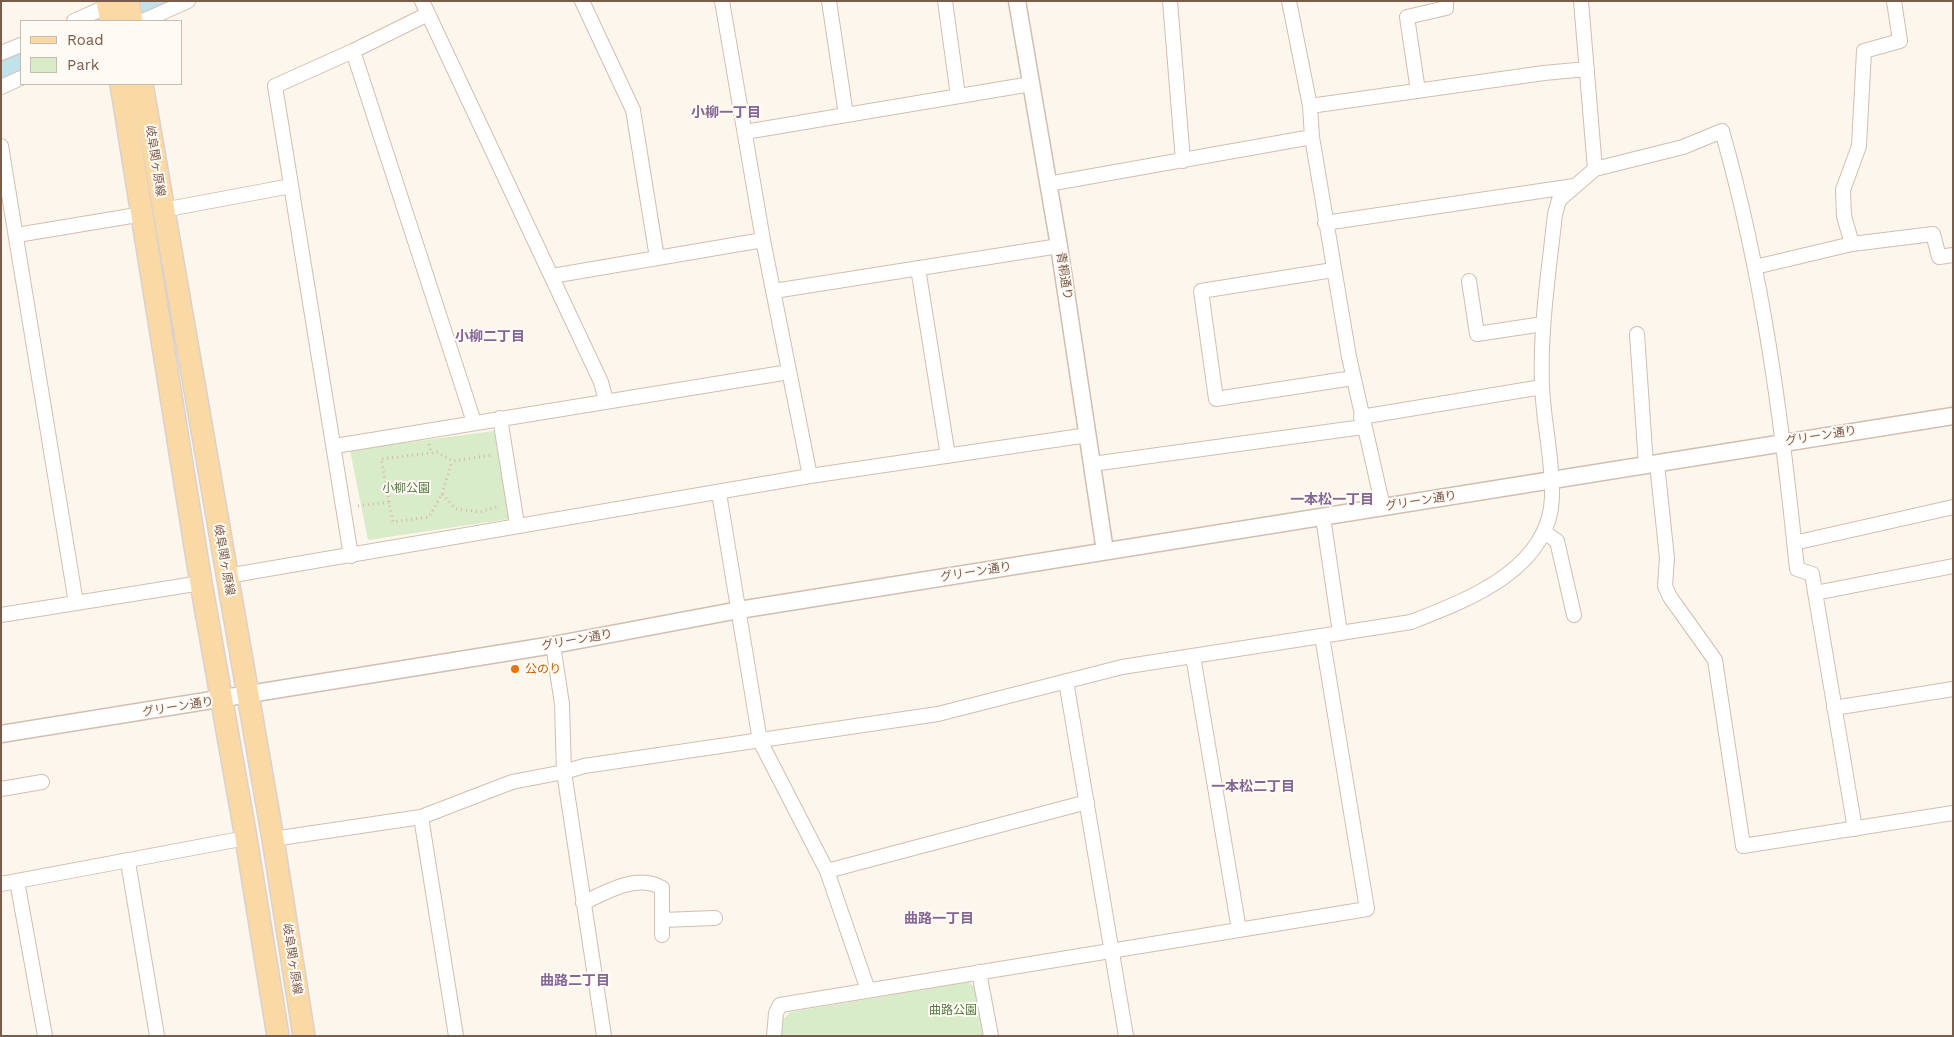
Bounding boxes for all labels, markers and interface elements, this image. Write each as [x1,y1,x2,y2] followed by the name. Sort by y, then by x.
[20,20,182,85] legend
[67,31,104,49] text: Road
[67,56,99,74] text: Park
[691,105,761,121] district label: 小柳一丁目
[142,124,168,198] street label: 岐阜関ヶ原線
[1053,251,1075,301] street label: 青桐通り
[455,329,525,345] district label: 小柳二丁目
[1784,423,1858,449] street label: グリーン通り
[382,481,430,495] park label: 小柳公園
[1384,488,1458,514] street label: グリーン通り
[1290,492,1374,508] district label: 一本松一丁目
[211,523,237,597] street label: 岐阜関ヶ原線
[939,559,1013,585] street label: グリーン通り
[540,627,614,653] street label: グリーン通り
[525,662,561,676] place label: 公のり
[509,663,521,675] marker: 公のり
[141,694,215,720] street label: グリーン通り
[1211,779,1295,795] district label: 一本松二丁目
[904,911,974,927] district label: 曲路一丁目
[279,922,305,996] street label: 岐阜関ヶ原線
[540,973,610,989] district label: 曲路二丁目
[929,1003,977,1017] park label: 曲路公園

